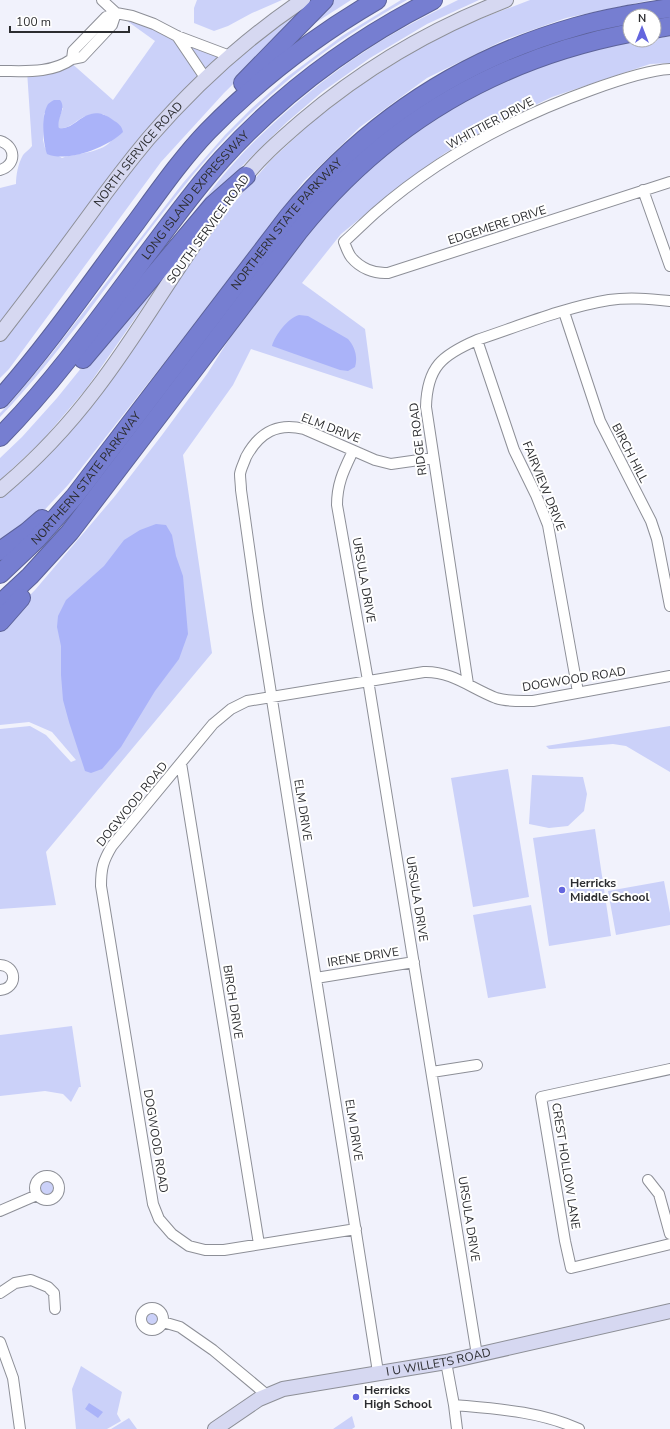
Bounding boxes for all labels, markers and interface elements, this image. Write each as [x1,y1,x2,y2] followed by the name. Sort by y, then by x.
[10,8,129,34] scale bar
[622,8,662,48] north arrow
[638,11,646,26] text: N
[16,14,51,30] text: 100 m
[444,93,536,153] street label: WHITTIER DRIVE
[90,98,186,210] street label: NORTH SERVICE ROAD
[138,127,253,263] street label: LONG ISLAND EXPRESSWAY
[227,154,346,293] street label: NORTHERN STATE PARKWAY
[163,171,253,287] street label: SOUTH SERVICE ROAD
[446,202,548,248] street label: EDGEMERE DRIVE
[406,401,430,476] street label: RIDGE ROAD
[28,408,145,548] street label: NORTHERN STATE PARKWAY
[299,409,363,447] street label: ELM DRIVE
[608,421,652,486] street label: BIRCH HILL
[519,439,569,533] street label: FAIRVIEW DRIVE
[349,536,379,624] street label: URSULA DRIVE
[521,663,627,695] street label: DOGWOOD ROAD
[93,758,171,850] street label: DOGWOOD ROAD
[290,778,316,842] street label: ELM DRIVE
[402,855,432,943] street label: URSULA DRIVE
[570,875,649,905] place label: Herricks Middle School
[557,885,567,895] marker: Herricks Middle School
[326,943,400,971] street label: IRENE DRIVE
[219,964,247,1040] street label: BIRCH DRIVE
[140,1088,172,1194] street label: DOGWOOD ROAD
[341,1098,367,1162] street label: ELM DRIVE
[548,1102,584,1230] street label: CREST HOLLOW LANE
[454,1175,484,1263] street label: URSULA DRIVE
[385,1344,492,1380] street label: I U WILLETS ROAD
[364,1382,432,1412] place label: Herricks High School
[351,1392,361,1402] marker: Herricks High School

